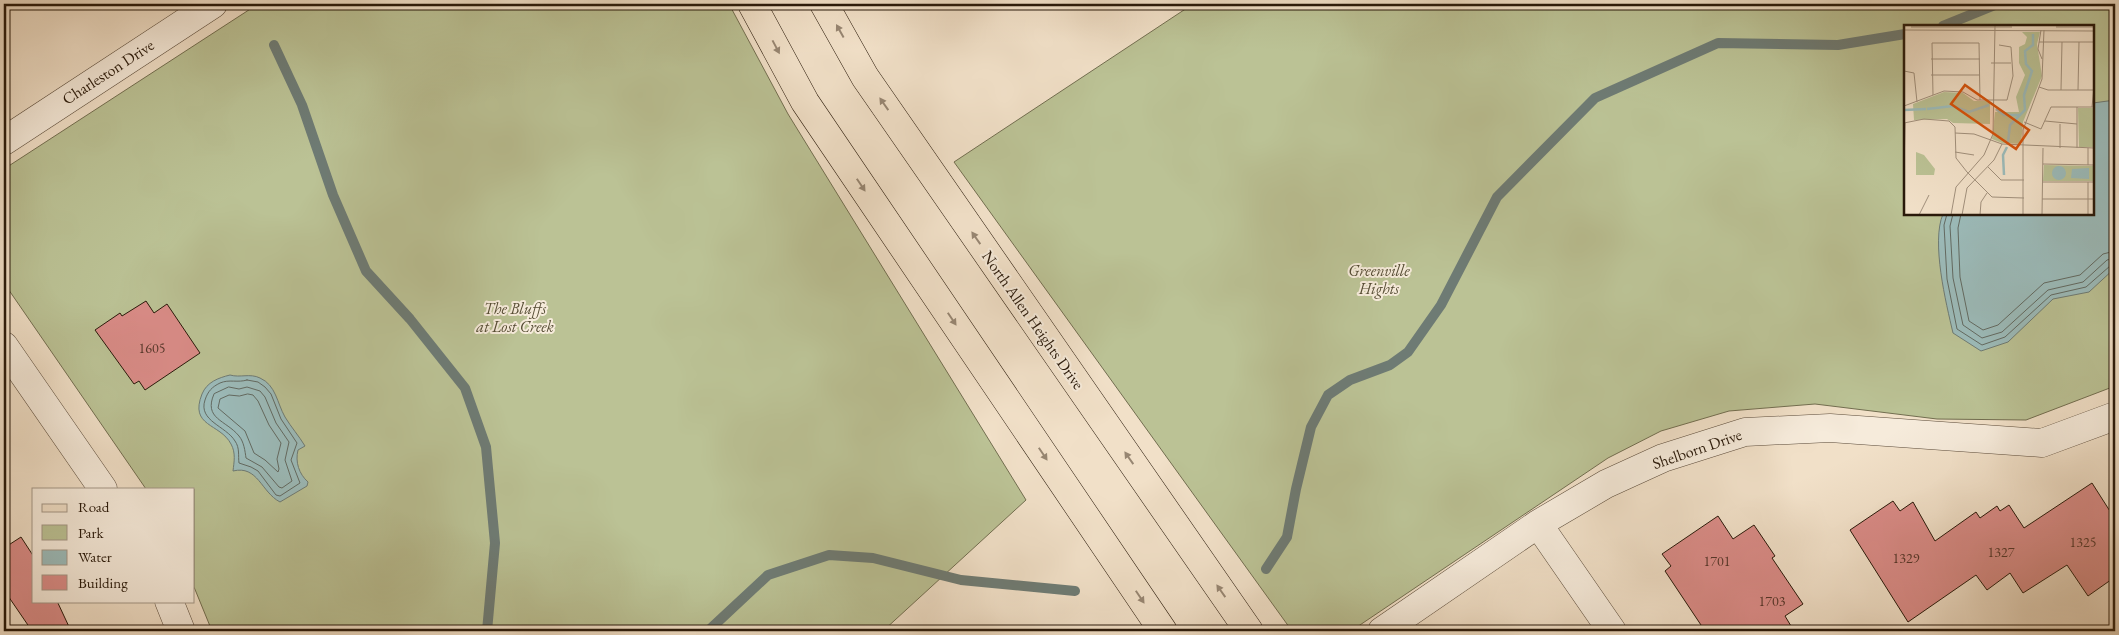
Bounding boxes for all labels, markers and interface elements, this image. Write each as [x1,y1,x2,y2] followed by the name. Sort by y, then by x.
[835,24,844,38] one-way arrow
[1904,25,2094,215] inset map
[58,35,158,109] street label: Charleston Drive
[771,40,780,53] one-way arrow
[879,97,889,111] one-way arrow
[856,178,866,191] one-way arrow
[971,231,981,244] one-way arrow
[977,246,1089,394] street label: North Allen Heights Drive
[1348,260,1410,299] park label: Greenville Hights
[475,298,554,337] park label: The Bluffs at Lost Creek
[947,312,957,326] one-way arrow
[139,339,165,357] house number: 1605
[1650,424,1744,474] street label: Shelborn Drive
[1038,447,1048,461] one-way arrow
[1124,451,1134,464] one-way arrow
[32,488,195,602] legend
[78,497,110,516] text: Road
[78,523,105,542] text: Park
[2070,533,2096,551] house number: 1325
[1988,543,2015,561] house number: 1327
[78,547,112,566] text: Water
[1893,549,1920,567] house number: 1329
[1704,552,1730,570] house number: 1701
[78,573,128,592] text: Building
[1216,584,1226,598] one-way arrow
[1135,591,1145,604] one-way arrow
[1759,592,1786,610] house number: 1703

